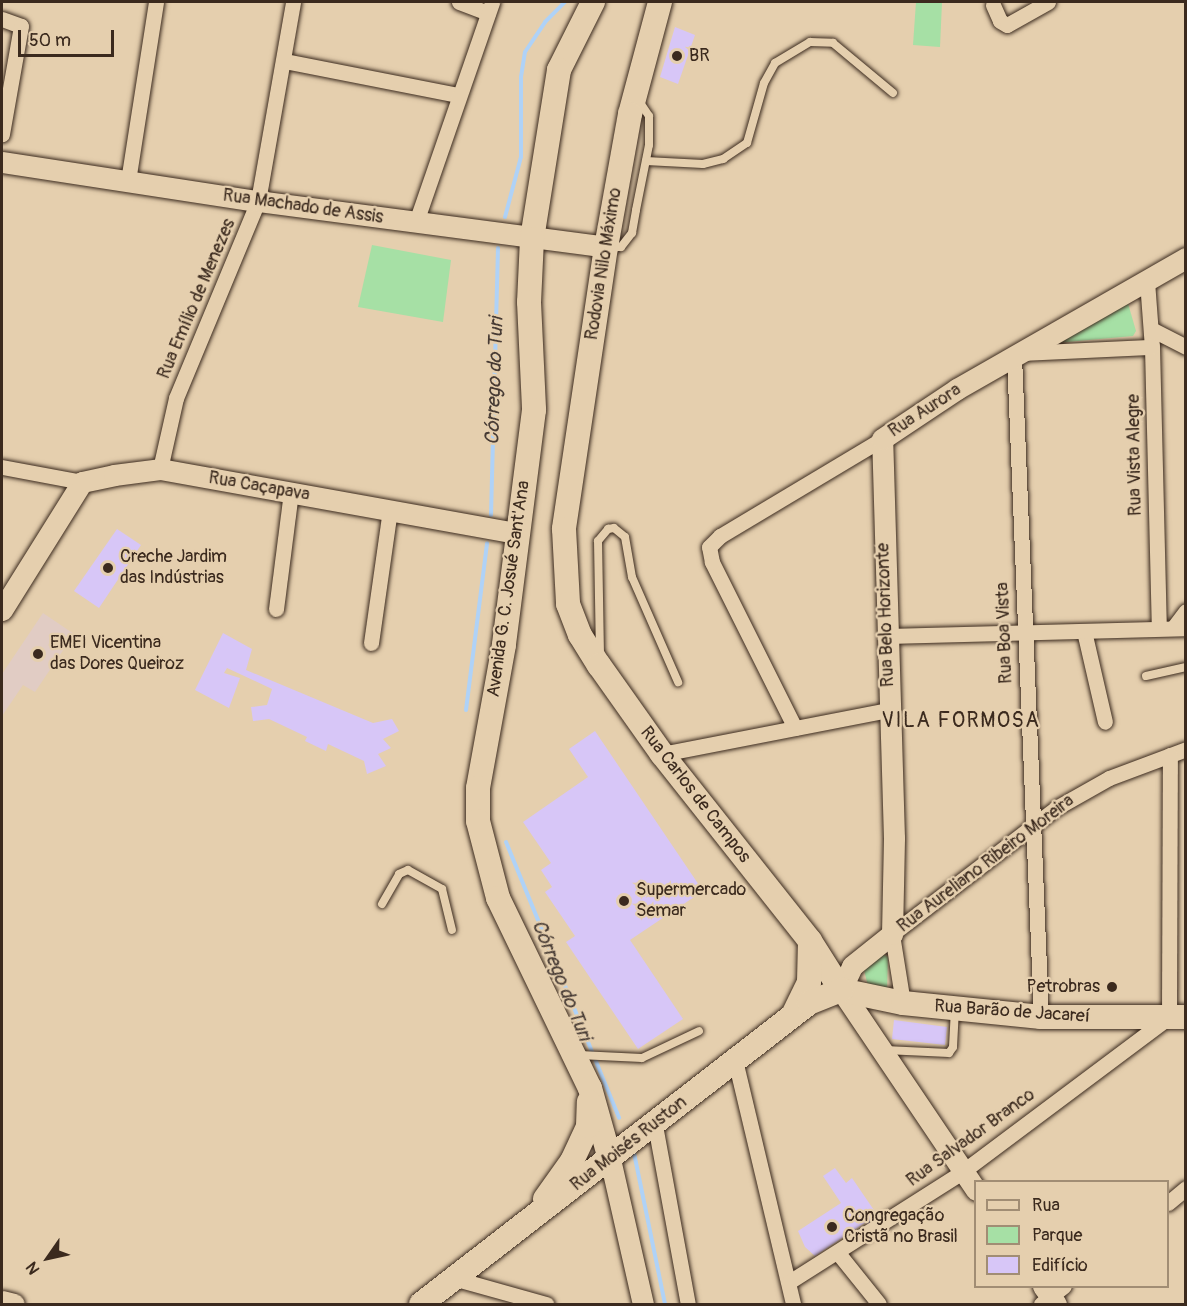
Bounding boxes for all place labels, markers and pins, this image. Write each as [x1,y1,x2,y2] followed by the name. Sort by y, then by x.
[689,45,710,67] place label: BR
[670,49,684,63] marker: BR
[120,547,227,590] place label: Creche Jardim das Indústrias
[101,561,115,575] marker: Creche Jardim das Indústrias
[50,633,184,676] place label: EMEI Vicentina das Dores Queiroz
[31,647,45,661] marker: EMEI Vicentina das Dores Queiroz
[636,880,746,922] place label: Supermercado Semar
[617,894,631,908] marker: Supermercado Semar
[1027,976,1100,998] place label: Petrobras
[1105,980,1119,994] marker: Petrobras
[844,1206,958,1248] place label: Congregação Cristã no Brasil
[825,1220,839,1234] marker: Congregação Cristã no Brasil

